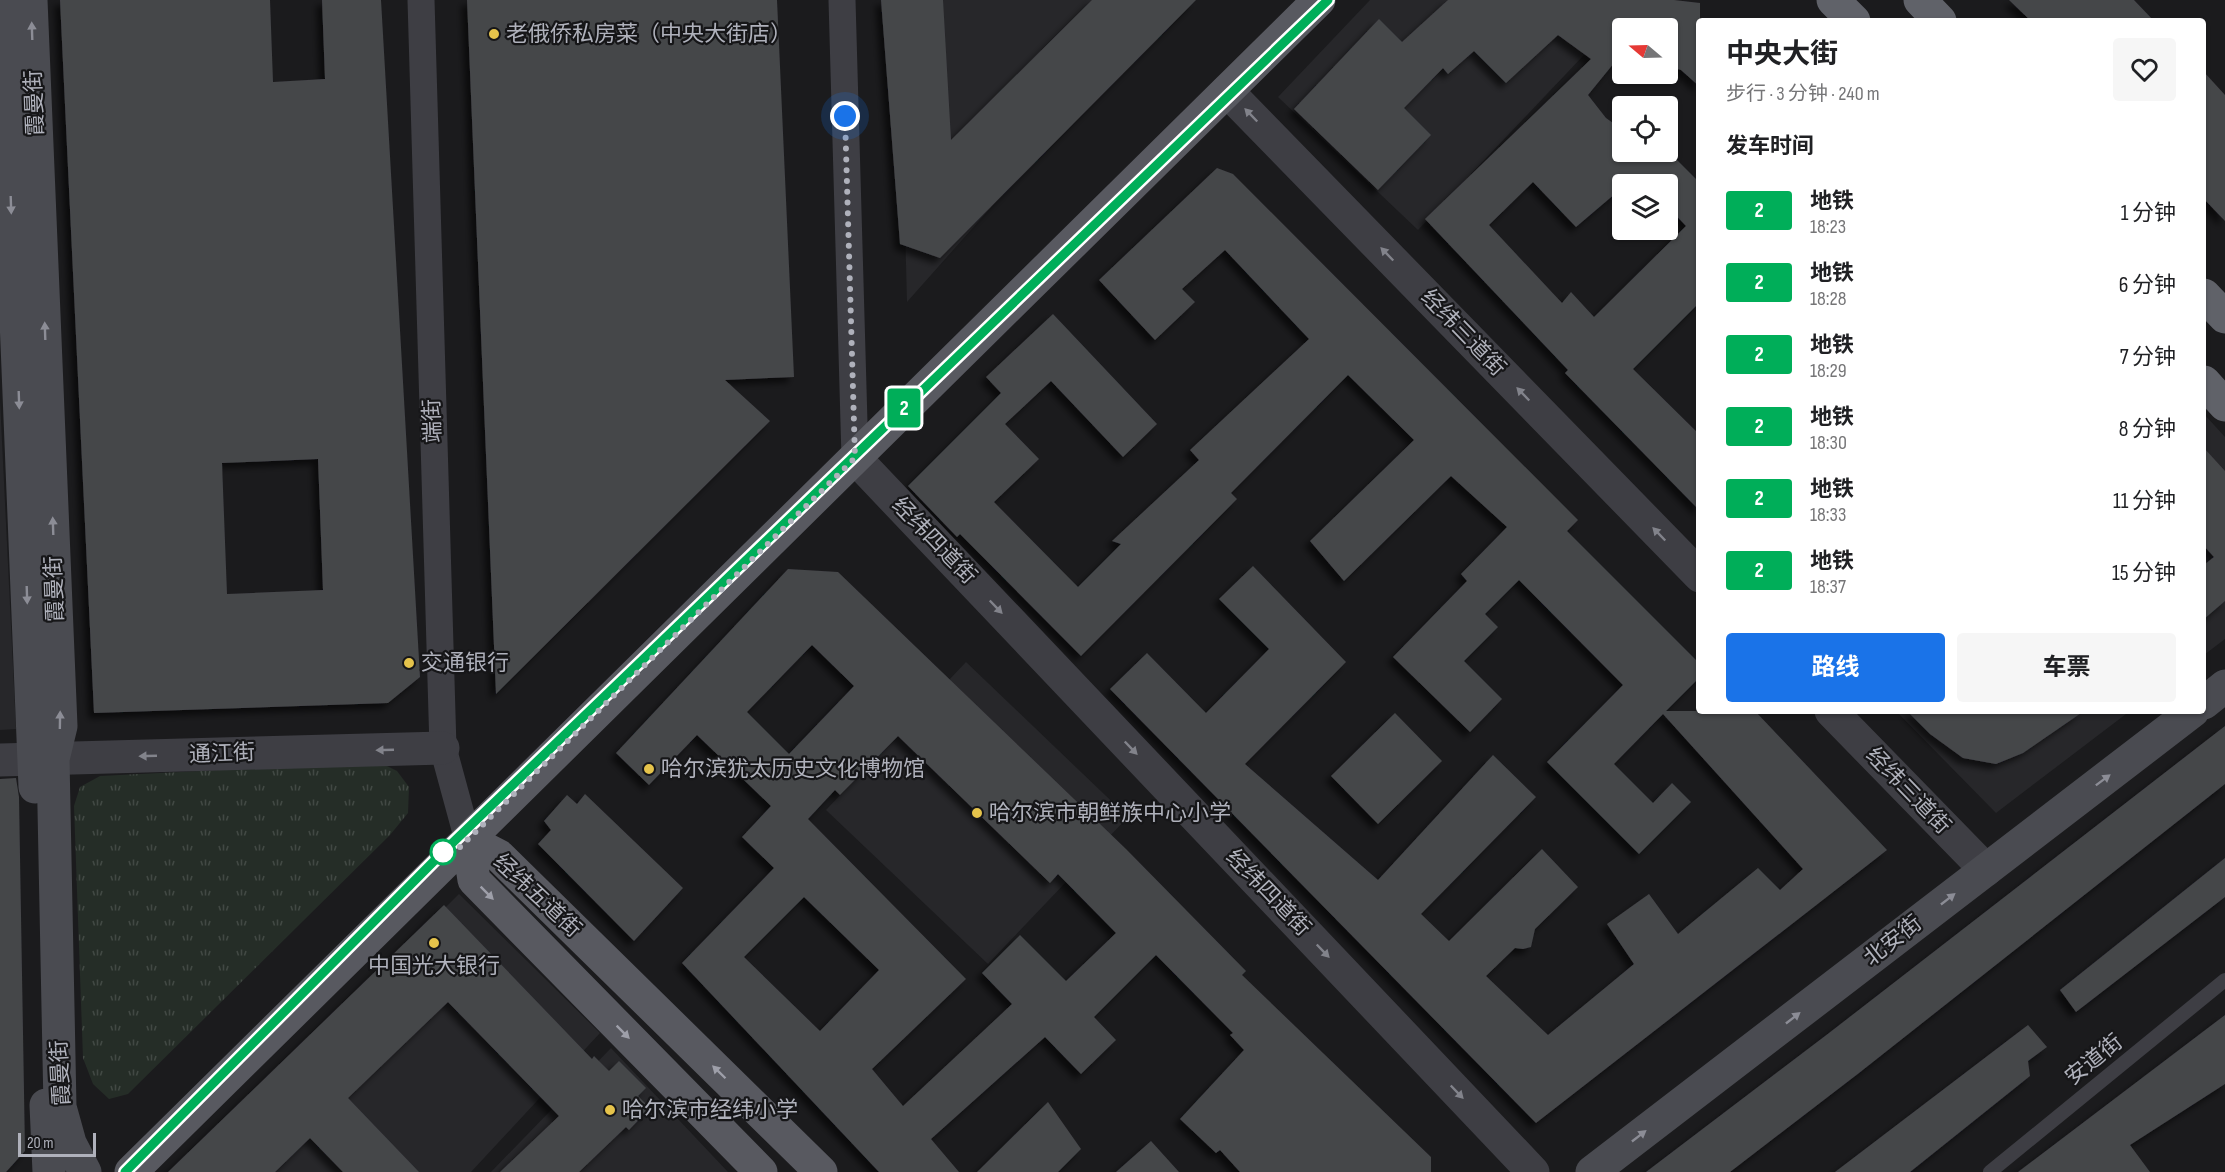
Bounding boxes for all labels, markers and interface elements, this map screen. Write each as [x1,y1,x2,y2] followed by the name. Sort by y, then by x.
[1612,18,1678,84] north arrow
[1612,18,1678,240] map controls
[506,21,792,48] place label: 老俄侨私房菜（中央大街店）
[27,22,37,41] one-way arrow
[487,27,501,41] marker: 老俄侨私房菜（中央大街店）
[1726,38,1838,71] text: 中央大街
[2113,38,2176,101] button: heart
[20,70,50,136] street label: 霞曼街
[1726,82,1880,106] text: 步行 · 3 分钟 · 240 m
[1612,96,1678,162] button: locate
[830,101,860,131] your location
[1244,108,1258,122] one-way arrow
[1726,133,1814,160] text: 发车时间
[1612,174,1678,240] button: layers
[1810,188,1854,215] text: 地铁
[7,196,16,215] one-way arrow
[1754,198,1764,223] text: 2
[2121,200,2176,227] text: 1 分钟
[1810,215,1846,239] text: 18:23
[1380,248,1394,262] one-way arrow
[1810,260,1854,287] text: 地铁
[1754,270,1764,295] text: 2
[2119,272,2176,299] text: 6 分钟
[1415,284,1511,382] street label: 经纬三道街
[1810,287,1847,311] text: 18:28
[40,321,49,340] one-way arrow
[1810,332,1854,359] text: 地铁
[1754,342,1764,367] text: 2
[2120,344,2176,371] text: 7 分钟
[1810,359,1847,383] text: 18:29
[884,388,924,428] line badge: 2
[1516,388,1530,402] one-way arrow
[15,391,24,410] one-way arrow
[899,396,909,421] text: 2
[419,399,447,443] street label: 端街
[1810,404,1854,431] text: 地铁
[1754,414,1764,439] text: 2
[2119,416,2176,443] text: 8 分钟
[1810,431,1847,455] text: 18:30
[1810,476,1854,503] text: 地铁
[1754,486,1764,511] text: 2
[2113,488,2176,515] text: 11 分钟
[886,492,982,590] street label: 经纬四道街
[1810,503,1846,527] text: 18:33
[48,516,57,535] one-way arrow
[1652,527,1666,541] one-way arrow
[1810,548,1854,575] text: 地铁
[40,556,70,622] street label: 霞曼街
[1754,558,1764,583] text: 2
[2112,560,2176,587] text: 15 分钟
[1810,575,1846,599] text: 18:37
[23,586,32,605] one-way arrow
[989,599,1003,614] one-way arrow
[1726,633,1945,702] button: 路线
[1957,633,2176,702] button: 车票
[421,650,509,677] place label: 交通银行
[402,656,416,670] marker: 交通银行
[55,711,65,730] one-way arrow
[189,739,255,769] street label: 通江街
[1123,741,1137,755] one-way arrow
[1860,742,1956,840] street label: 经纬三道街
[375,745,394,754] one-way arrow
[138,752,157,761] one-way arrow
[661,756,925,783] place label: 哈尔滨犹太历史文化博物馆
[642,762,656,776] marker: 哈尔滨犹太历史文化博物馆
[2095,775,2110,787] one-way arrow
[989,800,1231,827] place label: 哈尔滨市朝鲜族中心小学
[970,806,984,820] marker: 哈尔滨市朝鲜族中心小学
[430,839,456,865] unlabelled marker
[1220,844,1316,942] street label: 经纬四道街
[488,849,586,943] street label: 经纬五道街
[479,885,493,899] one-way arrow
[1940,892,1956,905] one-way arrow
[1859,910,1927,972] street label: 北安街
[427,936,441,950] marker: 中国光大银行
[1315,943,1329,957] one-way arrow
[368,953,500,980] place label: 中国光大银行
[1786,1012,1801,1024] one-way arrow
[616,1024,630,1038] one-way arrow
[2060,1029,2128,1091] street label: 安道街
[46,1039,76,1107] street label: 霞曼街
[713,1066,727,1080] one-way arrow
[1450,1084,1463,1099] one-way arrow
[622,1097,798,1124] place label: 哈尔滨市经纬小学
[603,1103,617,1117] marker: 哈尔滨市经纬小学
[18,1130,96,1158] scale bar
[1631,1131,1646,1143] one-way arrow
[27,1134,54,1153] text: 20 m

